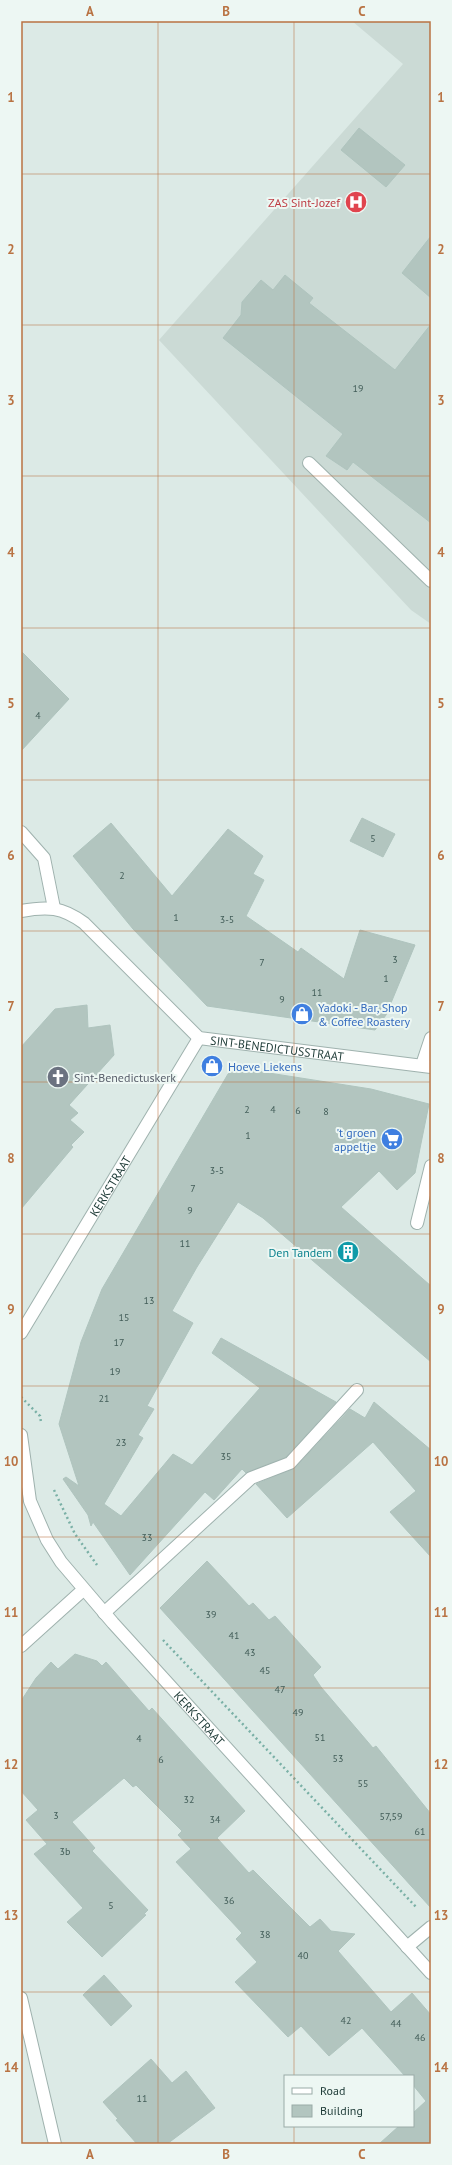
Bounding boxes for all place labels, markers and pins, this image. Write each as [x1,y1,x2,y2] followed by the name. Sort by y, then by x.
[343,189,369,215] hospital icon: ZAS Sint-Jozef
[268,195,341,210] place label: ZAS Sint-Jozef
[318,1000,411,1029] place label: Yadoki - Bar, Shop & Coffee Roastery
[289,1001,315,1027] shop icon: Yadoki - Bar, Shop & Coffee Roastery
[199,1053,225,1079] shop icon: Hoeve Liekens
[228,1059,302,1074] place label: Hoeve Liekens
[45,1064,71,1090] church icon: Sint-Benedictuskerk
[74,1070,176,1085] place label: Sint-Benedictuskerk
[334,1125,376,1154] place label: 't groen appeltje
[379,1126,405,1152] supermarket icon: 't groen appeltje
[335,1239,361,1265] building icon: Den Tandem
[268,1245,332,1260] place label: Den Tandem

